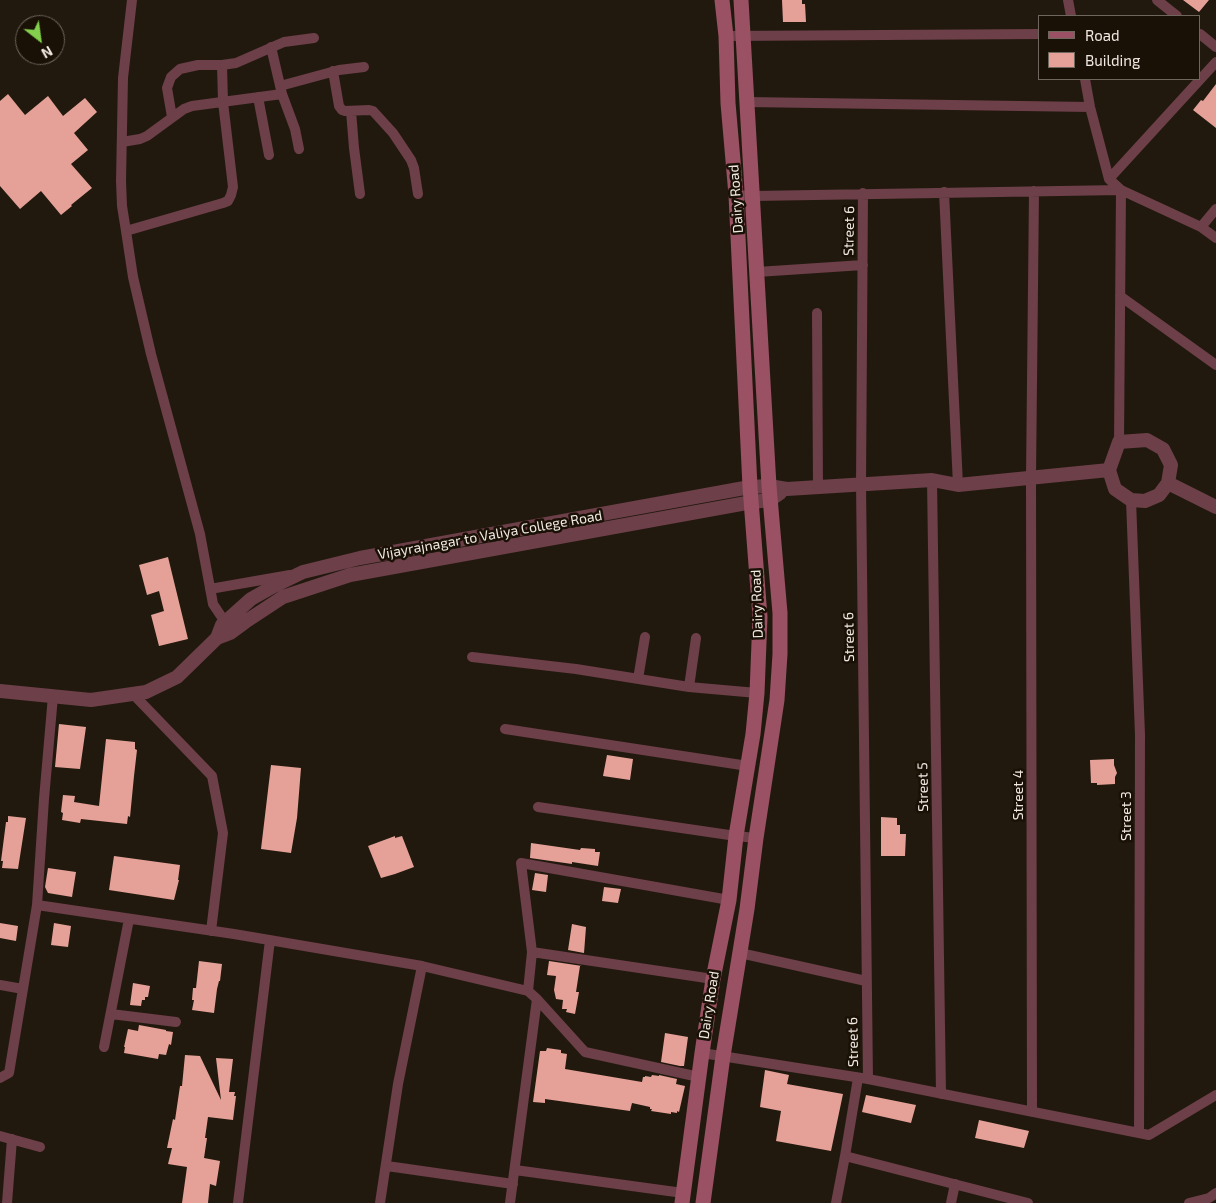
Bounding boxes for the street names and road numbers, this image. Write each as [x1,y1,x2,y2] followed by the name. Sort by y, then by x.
[725,164,747,234] street label: Dairy Road
[840,206,858,256] street label: Street 6
[376,507,604,563] street label: Vijayrajnagar to Valiya College Road
[747,569,767,639] street label: Dairy Road
[840,612,858,662] street label: Street 6
[914,762,932,812] street label: Street 5
[1010,770,1026,820] street label: Street 4
[1118,791,1134,841] street label: Street 3
[695,970,723,1040] street label: Dairy Road
[844,1017,862,1067] street label: Street 6

